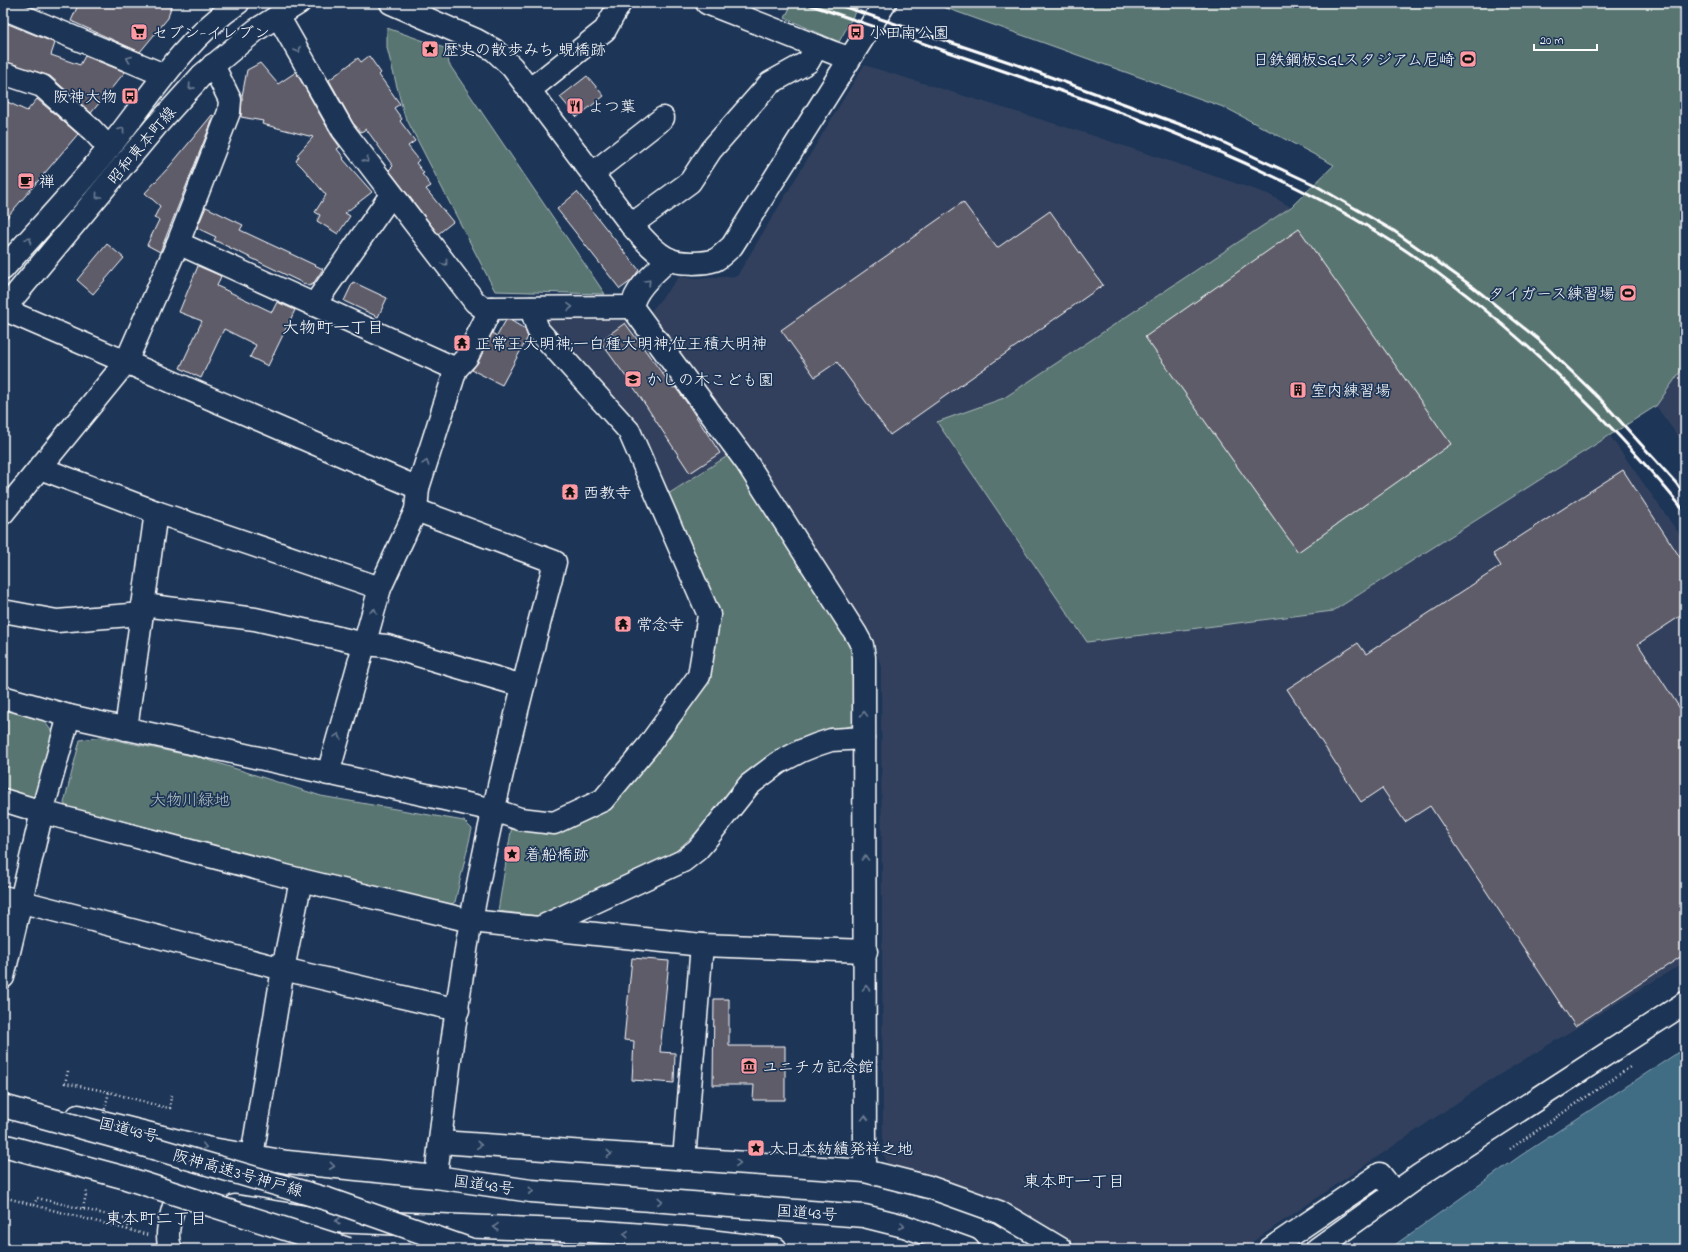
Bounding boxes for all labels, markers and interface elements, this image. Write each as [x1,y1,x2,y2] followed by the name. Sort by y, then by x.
[129,22,149,42] supermarket icon: セブン-イレブン
[152,22,270,46] place label: セブン-イレブン
[846,22,866,42] bus stop icon: 小田南公園
[869,22,949,46] place label: 小田南公園
[1534,26,1597,52] scale bar
[1540,32,1563,50] text: 20 m
[420,39,440,59] place icon: 歴史の散歩みち 蜆橋跡
[443,39,606,63] place label: 歴史の散歩みち 蜆橋跡
[293,46,300,53] one-way arrow
[1253,49,1455,73] place label: 日鉄鋼板SGLスタジアム尼崎
[1458,49,1478,69] sports icon: 日鉄鋼板SGLスタジアム尼崎
[125,56,132,64] one-way arrow
[188,82,196,90] one-way arrow
[53,86,117,110] place label: 阪神大物
[120,86,140,106] bus stop icon: 阪神大物
[565,96,585,116] restaurant icon: よつ葉
[588,96,636,120] place label: よつ葉
[102,102,183,191] street label: 昭和東本町線
[118,128,125,135] one-way arrow
[361,156,368,163] one-way arrow
[16,171,36,191] cafe icon: 禅
[39,171,55,195] place label: 禅
[95,192,102,199] one-way arrow
[24,237,31,244] one-way arrow
[440,259,447,266] one-way arrow
[643,279,650,286] one-way arrow
[1489,283,1615,307] place label: タイガース練習場
[1618,283,1638,303] sports icon: タイガース練習場
[567,303,573,312] one-way arrow
[282,316,384,341] district label: 大物町一丁目
[452,333,472,353] temple icon: 正常王大明神;一白種大明神;位王積大明神
[475,333,767,357] place label: 正常王大明神;一白種大明神;位王積大明神
[623,369,643,389] school or university icon: かしの木こども園
[646,369,774,393] place label: かしの木こども園
[1288,380,1308,400] building icon: 室内練習場
[1311,380,1391,404] place label: 室内練習場
[421,460,430,467] one-way arrow
[560,482,580,502] temple icon: 西教寺
[583,482,631,506] place label: 西教寺
[369,608,378,615] one-way arrow
[613,614,633,634] temple icon: 常念寺
[636,614,684,638] place label: 常念寺
[860,711,868,717] one-way arrow
[334,733,342,739] one-way arrow
[150,789,230,813] park label: 大物川緑地
[502,844,522,864] place icon: 着船橋跡
[525,844,589,868] place label: 着船橋跡
[861,855,869,861] one-way arrow
[862,985,870,991] one-way arrow
[739,1056,759,1076] museum icon: ユニチカ記念館
[762,1056,874,1080] place label: ユニチカ記念館
[96,1112,161,1150] street label: 国道43号
[861,1115,869,1121] one-way arrow
[746,1138,766,1158] place icon: 大日本紡績発祥之地
[769,1138,913,1162] place label: 大日本紡績発祥之地
[476,1140,482,1149] one-way arrow
[201,1143,207,1151] one-way arrow
[169,1144,305,1204] street label: 阪神高速3号神戸線
[606,1149,612,1158] one-way arrow
[735,1158,741,1167] one-way arrow
[329,1162,335,1171] one-way arrow
[452,1170,516,1202] street label: 国道43号
[1023,1170,1125,1195] district label: 東本町一丁目
[528,1186,534,1195] one-way arrow
[657,1196,663,1205] one-way arrow
[775,1200,838,1228] street label: 国道43号
[105,1207,207,1232] district label: 東本町二丁目
[335,1217,341,1225] one-way arrow
[898,1221,905,1230] one-way arrow
[493,1223,499,1231] one-way arrow
[623,1229,629,1238] one-way arrow

